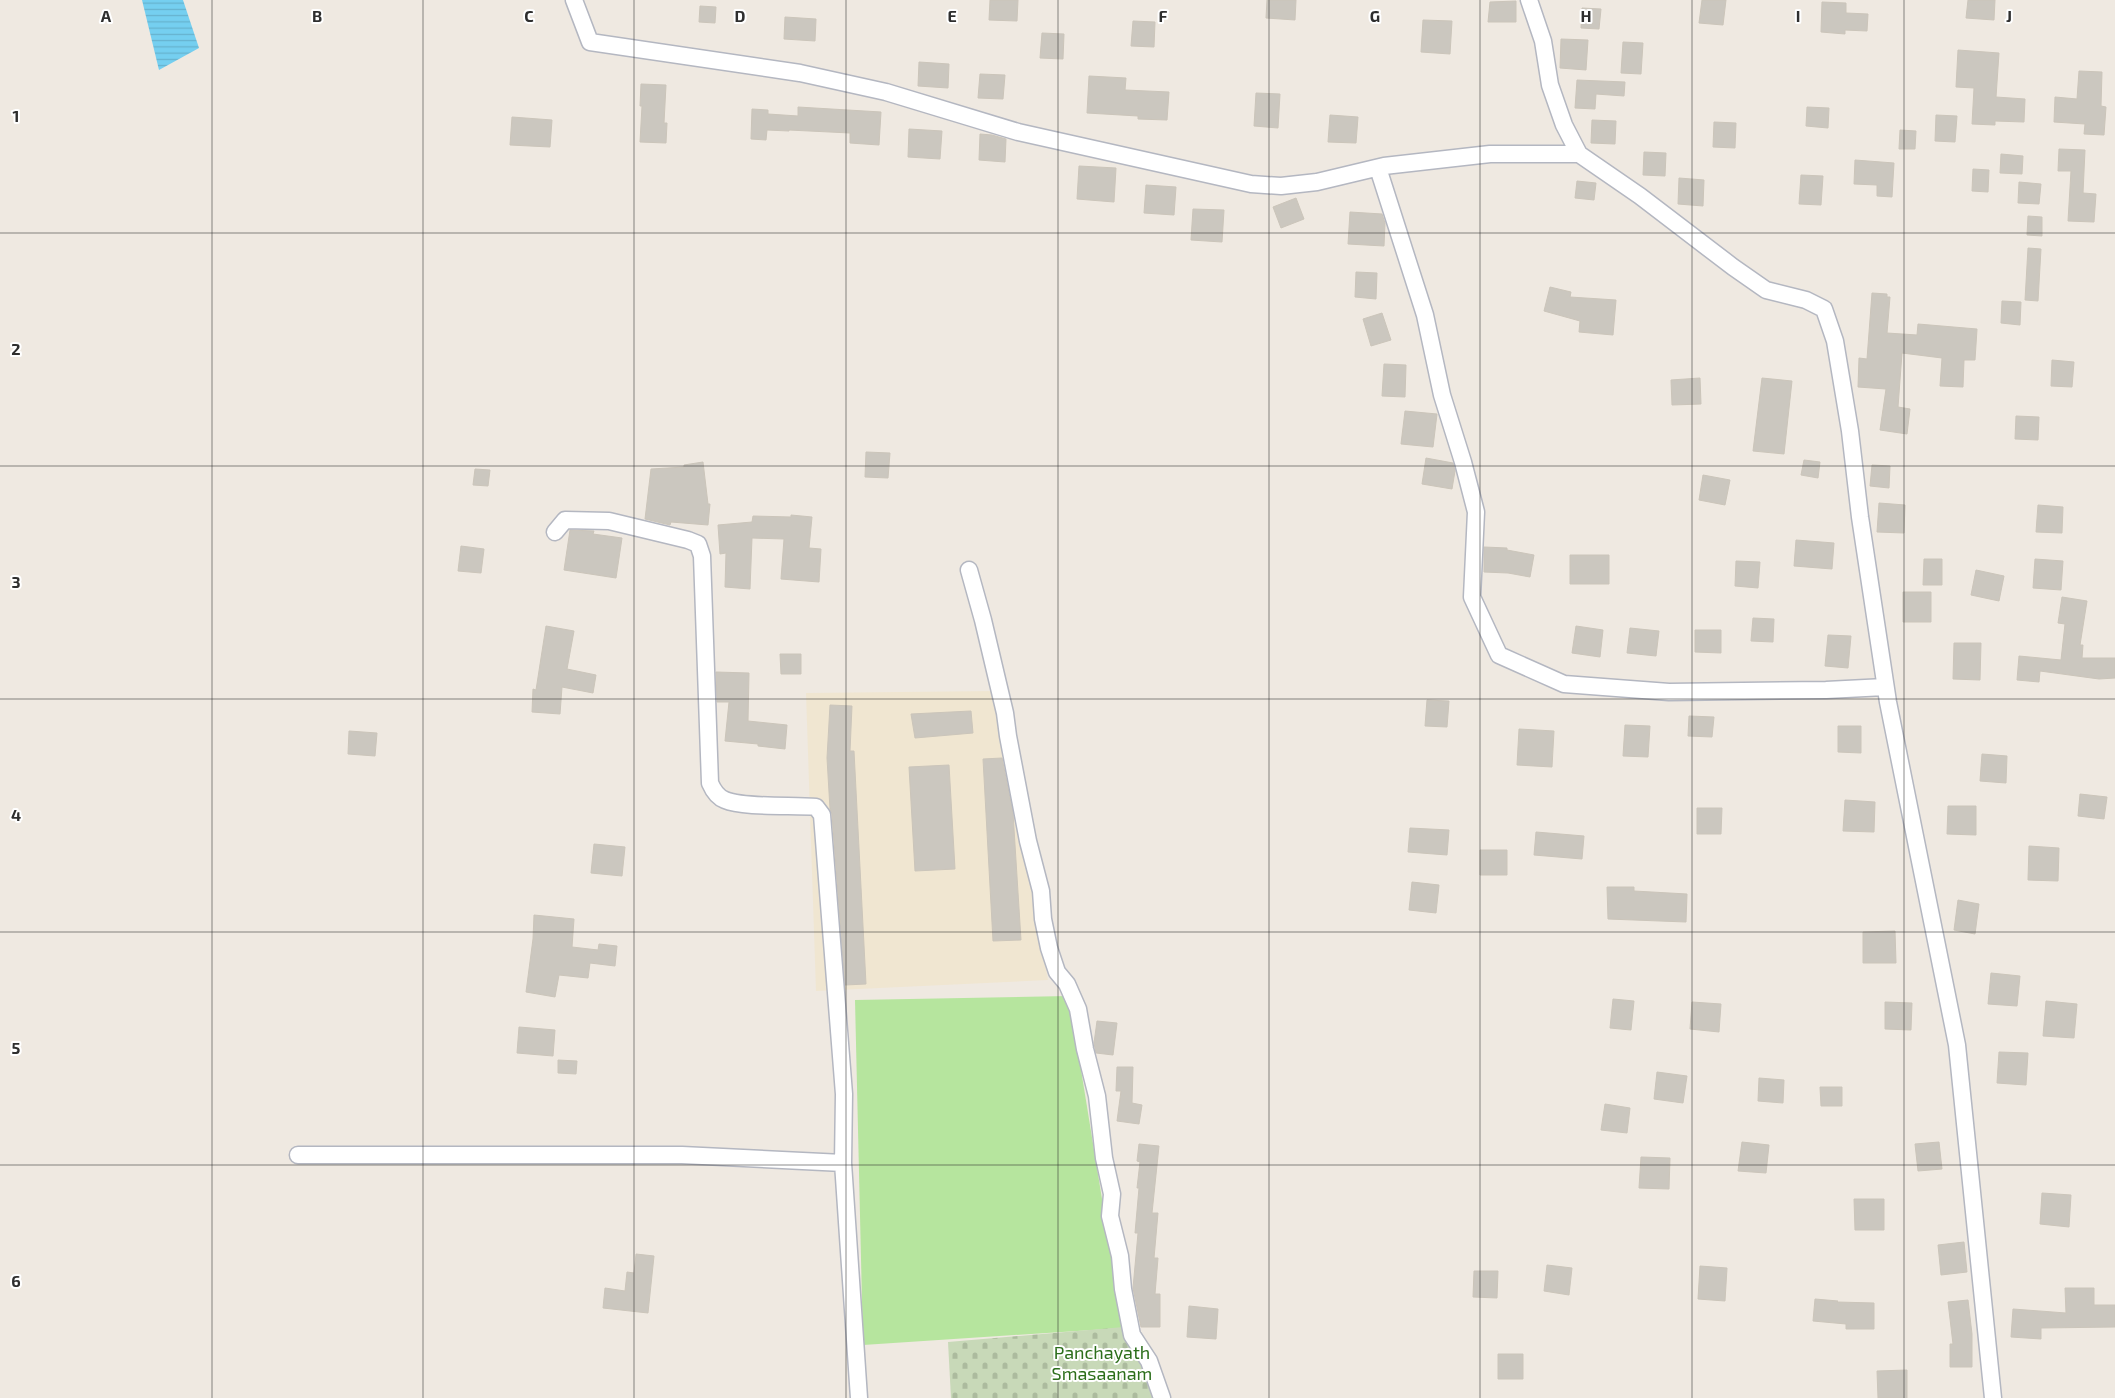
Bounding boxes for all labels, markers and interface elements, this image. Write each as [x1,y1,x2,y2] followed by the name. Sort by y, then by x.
[101,6,112,25] text: A
[312,6,322,25] text: B
[524,6,534,25] text: C
[735,6,746,25] text: D
[947,6,957,25] text: E
[1159,6,1168,25] text: F
[1370,6,1380,25] text: G
[1580,6,1592,25] text: H
[1796,6,1800,25] text: I
[2006,6,2012,25] text: J
[13,106,19,125] text: 1
[11,339,21,358] text: 2
[11,572,21,591] text: 3
[11,805,21,824] text: 4
[12,1038,21,1057] text: 5
[11,1271,21,1290] text: 6
[1052,1341,1152,1384] park label: Panchayath Smasaanam

